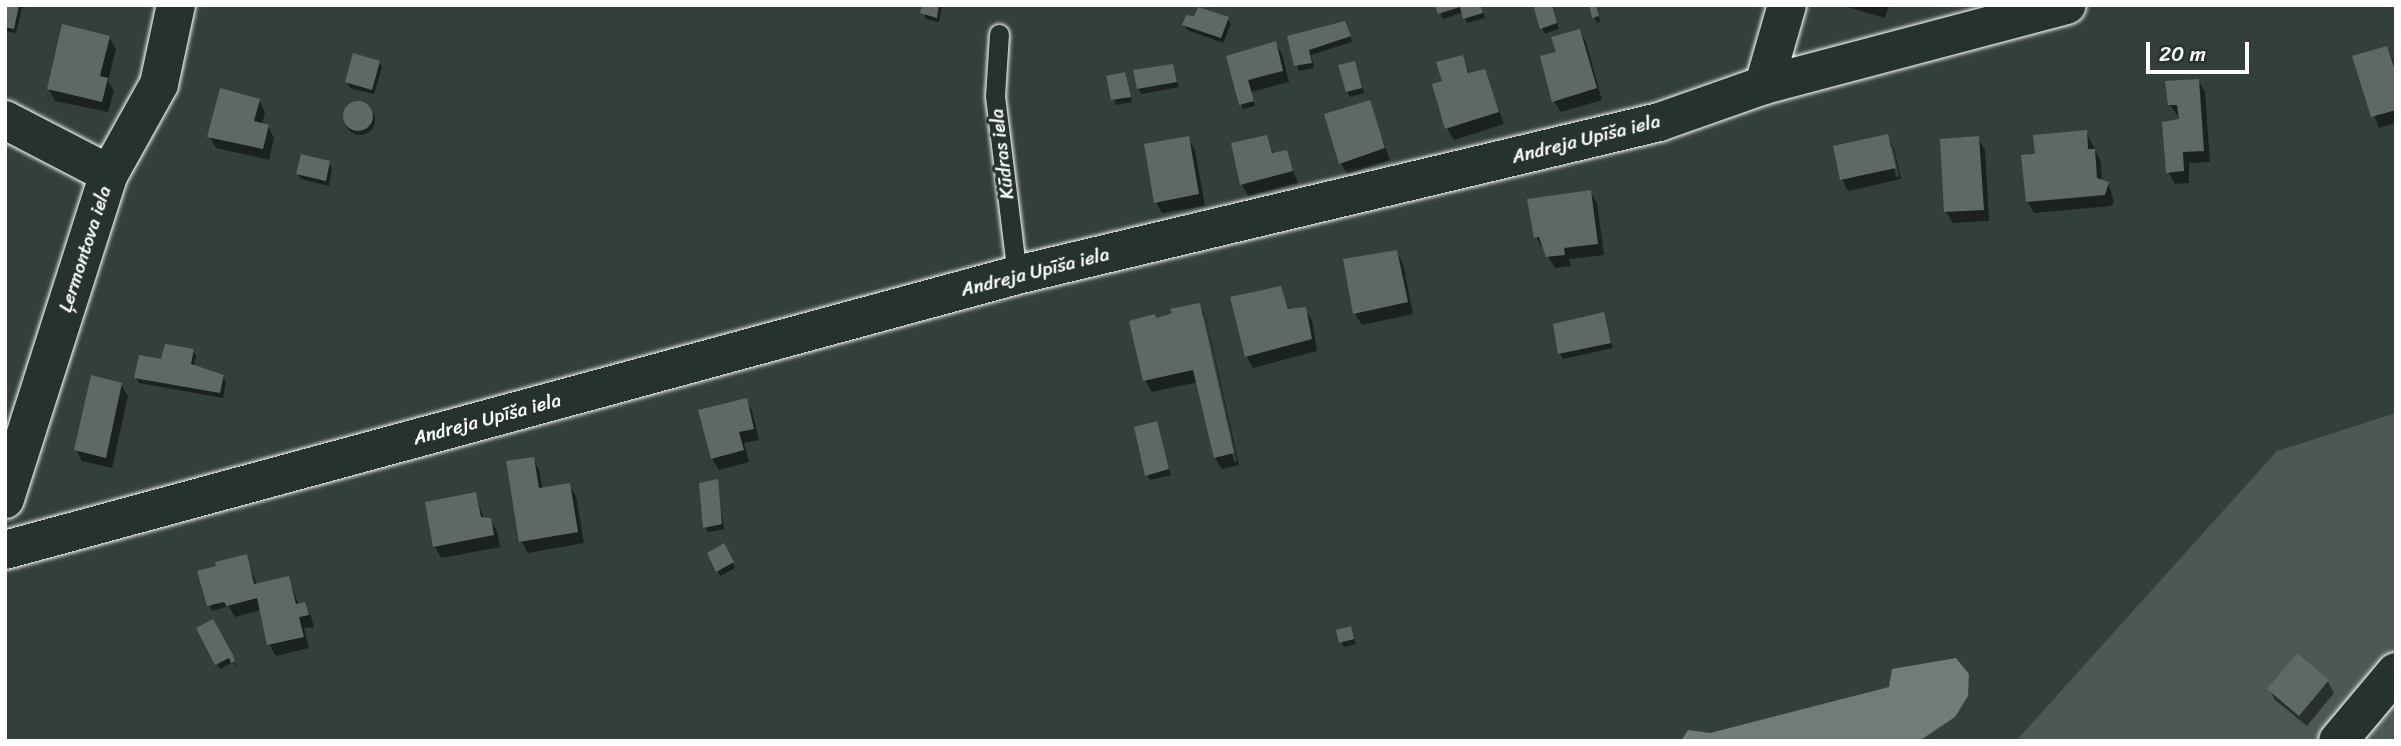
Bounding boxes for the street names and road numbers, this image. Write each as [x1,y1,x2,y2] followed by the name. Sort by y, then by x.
[985,107,1019,201] street label: Kūdras iela
[1510,110,1662,168] street label: Andreja Upīša iela
[54,183,116,315] street label: Ļermontova iela
[959,243,1111,301] street label: Andreja Upīša iela
[411,388,563,450] street label: Andreja Upīša iela

